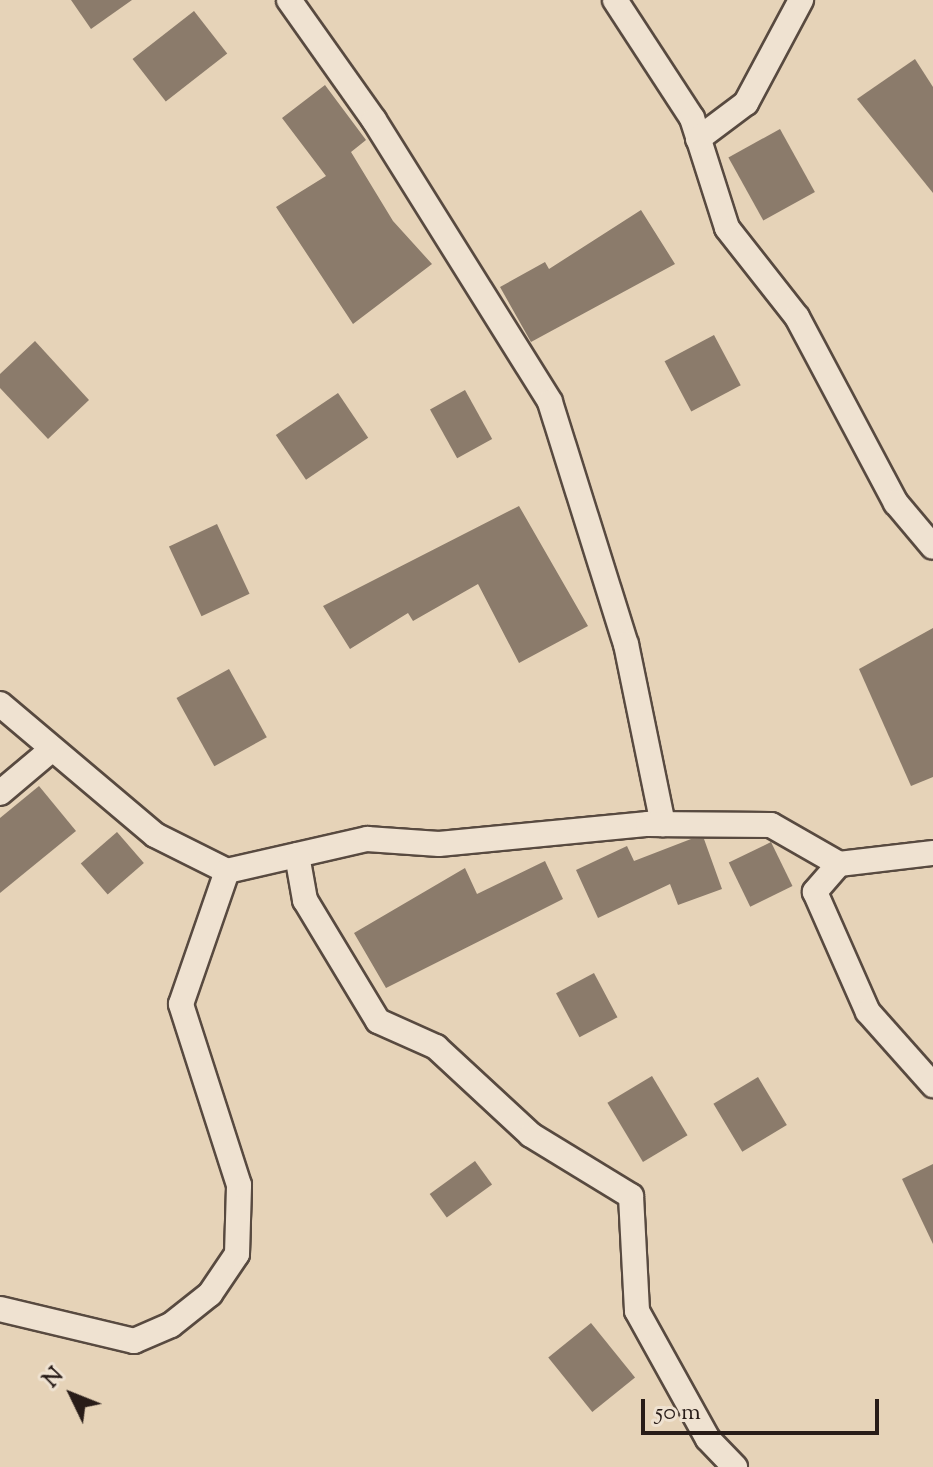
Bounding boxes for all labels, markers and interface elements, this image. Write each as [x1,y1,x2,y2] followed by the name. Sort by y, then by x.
[32,1355,112,1435] north arrow
[37,1361,72,1396] text: N
[645,1383,883,1433] scale bar
[655,1396,701,1430] text: 50 m

